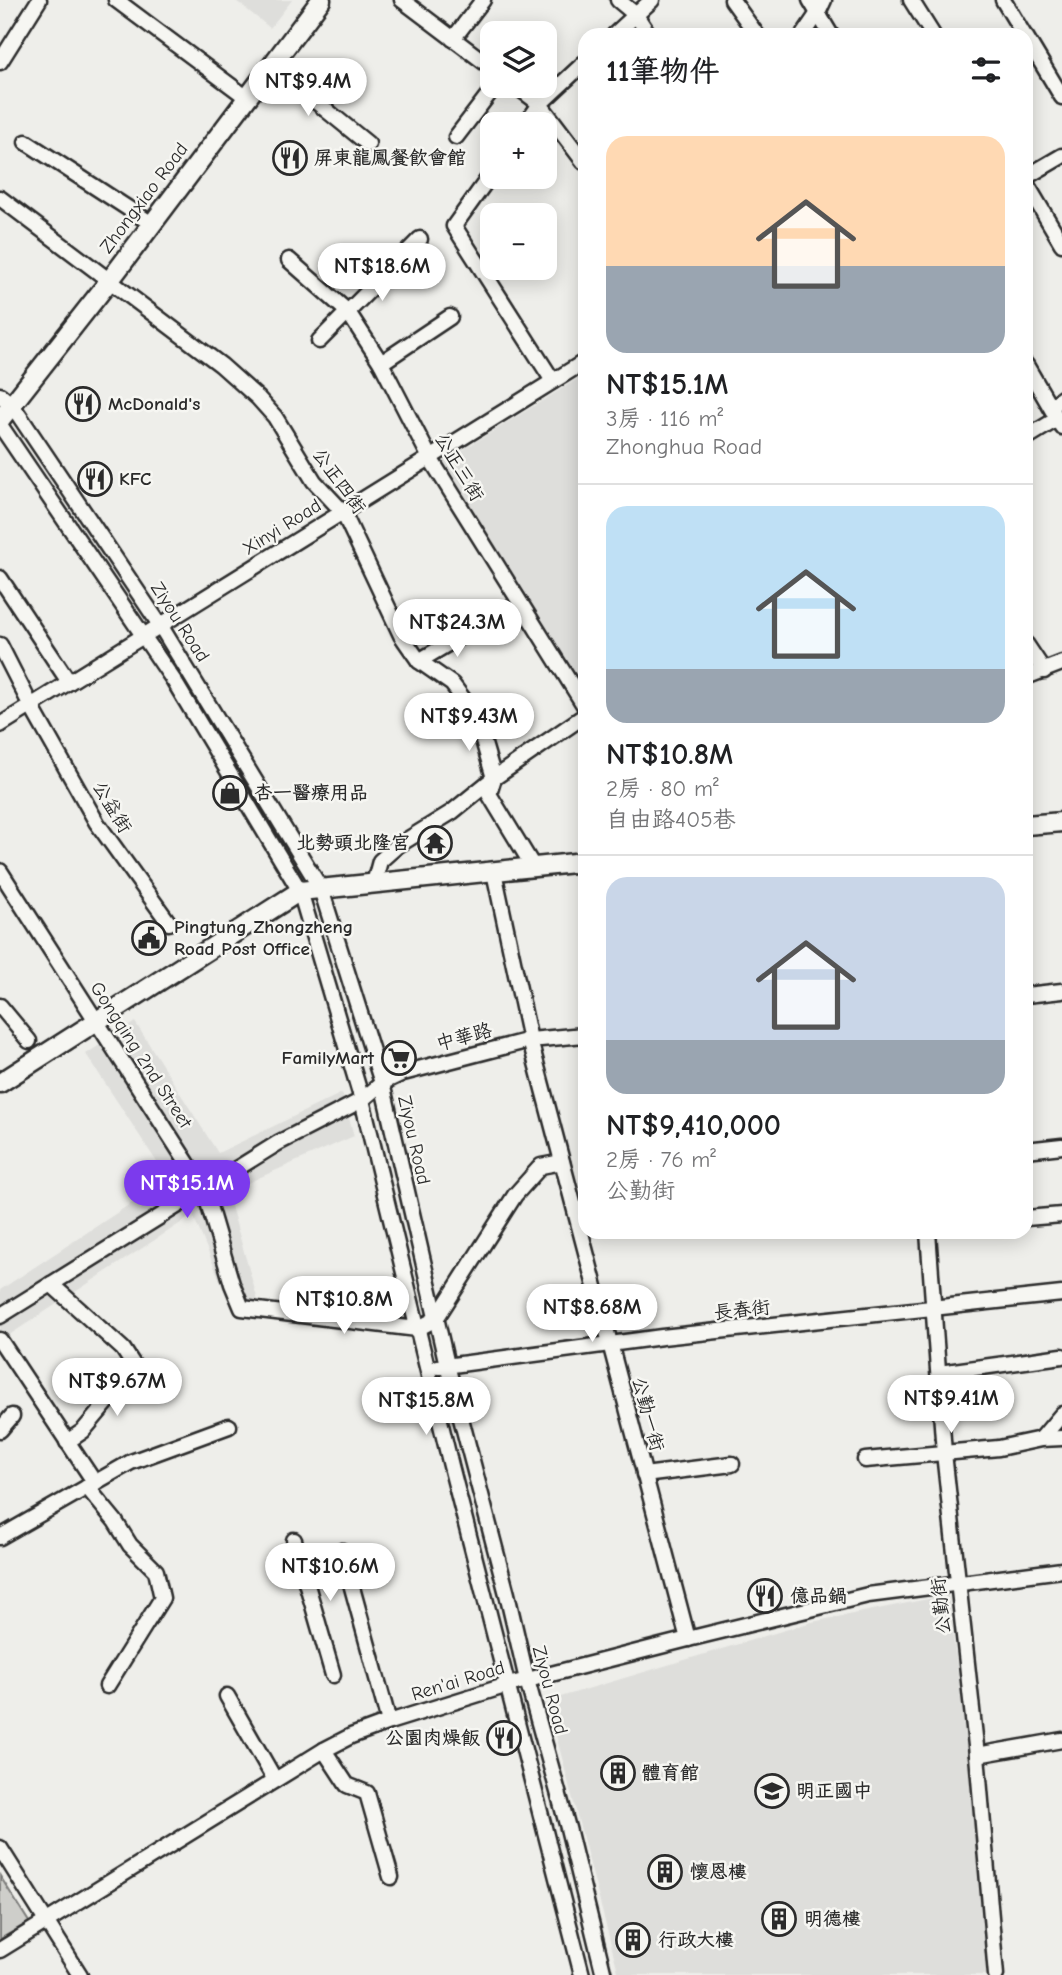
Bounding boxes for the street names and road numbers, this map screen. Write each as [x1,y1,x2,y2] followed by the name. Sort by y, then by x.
[95,139,193,257] street label: Zhongxiao Road
[430,429,488,505] street label: 公正三街
[308,444,370,518] street label: 公正四街
[239,494,325,560] street label: Xinyi Road
[146,578,214,666] street label: Ziyou Road
[88,777,136,837] street label: 公益街
[86,978,197,1133] street label: Gongqing 2nd Street
[434,1019,494,1055] street label: 中華路
[393,1093,435,1187] street label: Ziyou Road
[712,1296,772,1324] street label: 長春街
[628,1374,668,1454] street label: 公勤一街
[927,1576,955,1636] street label: 公勤街
[528,1643,572,1737] street label: Ziyou Road
[409,1656,507,1706] street label: Ren'ai Road

